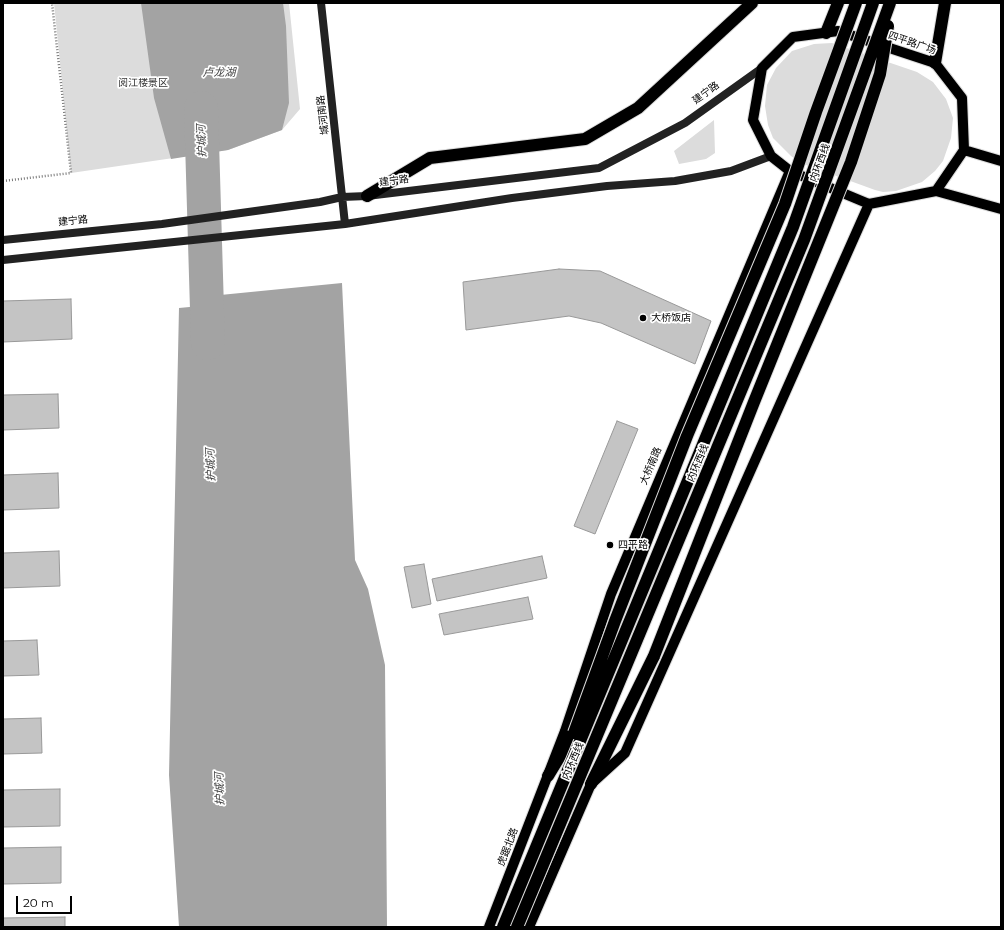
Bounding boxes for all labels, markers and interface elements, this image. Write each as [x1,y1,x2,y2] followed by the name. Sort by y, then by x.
[886,29,938,57] street label: 四平路广场
[203,66,235,80] water label: 卢龙湖
[118,77,168,89] park label: 阅江楼景区
[690,79,722,107] street label: 建宁路
[315,94,331,136] street label: 城河南路
[195,124,209,158] water label: 护城河
[808,142,832,184] street label: 内环西线
[378,173,410,189] street label: 建宁路
[57,213,89,229] street label: 建宁路
[651,312,691,324] place label: 大桥饭店
[638,313,648,323] marker: 大桥饭店
[685,442,711,484] street label: 内环西线
[638,445,664,487] street label: 大桥南路
[204,448,218,482] water label: 护城河
[618,539,648,551] place label: 四平路
[605,540,615,550] marker: 四平路
[560,740,586,782] street label: 内环西线
[213,772,227,806] water label: 护城河
[495,826,521,868] street label: 虎踞北路
[18,888,74,914] scale bar
[23,895,54,910] text: 20 m

